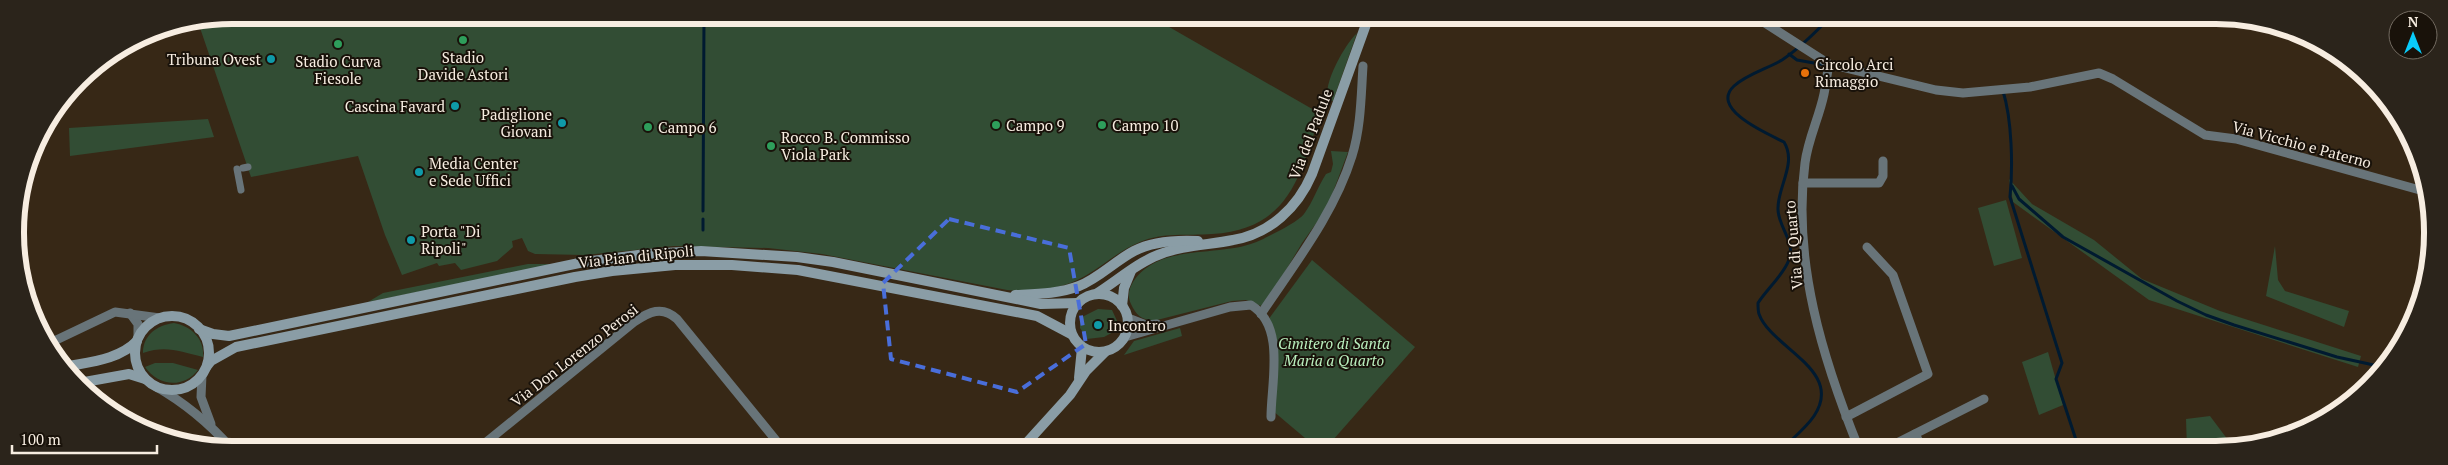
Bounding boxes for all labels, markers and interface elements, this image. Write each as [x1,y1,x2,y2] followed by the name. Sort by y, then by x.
[2388,10,2438,60] north arrow
[2408,12,2419,31] text: N
[457,34,469,46] marker: Stadio Davide Astori
[332,38,344,50] marker: Stadio Curva Fiesole
[418,47,508,84] place label: Stadio Davide Astori
[167,49,261,69] place label: Tribuna Ovest
[295,51,381,88] place label: Stadio Curva Fiesole
[265,53,277,65] marker: Tribuna Ovest
[1815,54,1894,91] place label: Circolo Arci Rimaggio
[1799,67,1811,79] marker: Circolo Arci Rimaggio
[1284,86,1336,182] street label: Via del Padule
[345,96,445,116] place label: Cascina Favard
[449,100,461,112] marker: Cascina Favard
[481,104,552,141] place label: Padiglione Giovani
[1006,115,1065,135] place label: Campo 9
[1112,115,1179,135] place label: Campo 10
[2230,116,2374,172] street label: Via Vicchio e Paterno
[556,117,568,129] marker: Padiglione Giovani
[658,117,717,137] place label: Campo 6
[990,119,1002,131] marker: Campo 9
[1096,119,1108,131] marker: Campo 10
[642,121,654,133] marker: Campo 6
[781,127,910,164] place label: Rocco B. Commisso Viola Park
[765,140,777,152] marker: Rocco B. Commisso Viola Park
[429,153,518,190] place label: Media Center e Sede Uffici
[413,166,425,178] marker: Media Center e Sede Uffici
[1779,200,1807,290] street label: Via di Quarto
[421,221,481,258] place label: Porta "Di Ripoli"
[405,234,417,246] marker: Porta "Di Ripoli"
[577,240,695,272] street label: Via Pian di Ripoli
[506,299,642,411] street label: Via Don Lorenzo Perosi
[1108,315,1166,335] place label: Incontro
[1092,319,1104,331] marker: Incontro
[1278,333,1390,370] park label: Cimitero di Santa Maria a Quarto
[12,422,158,454] scale bar
[20,429,61,449] text: 100 m

